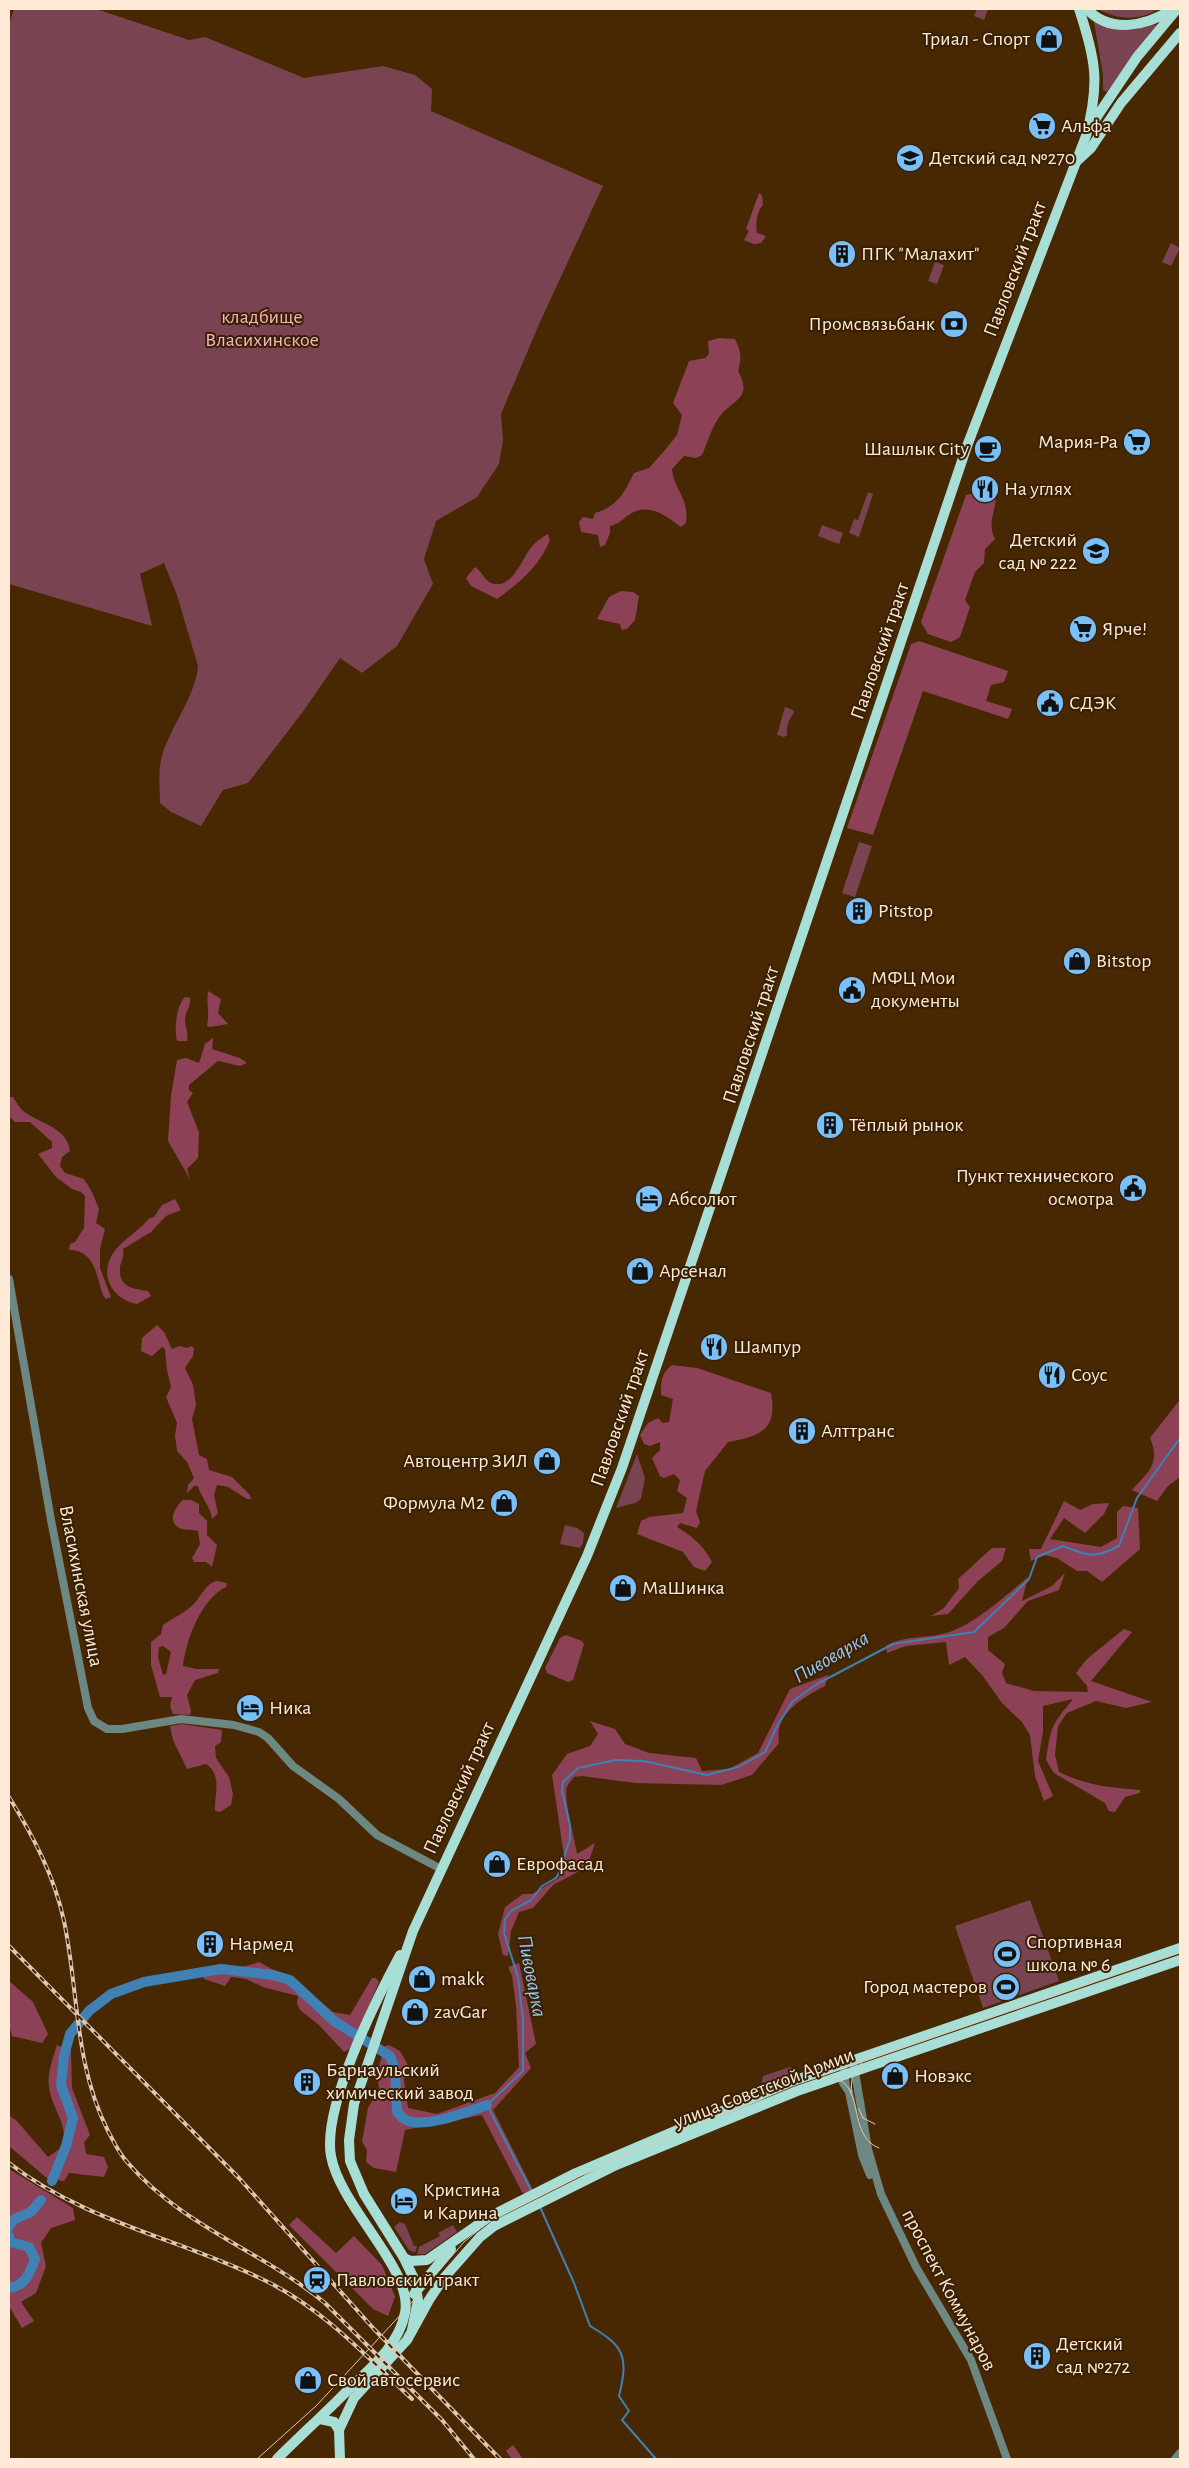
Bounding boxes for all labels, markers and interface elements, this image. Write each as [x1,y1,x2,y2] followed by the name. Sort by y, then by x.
[1034,24,1064,54] shop icon: Триал - Спорт
[922,29,1031,49] place label: Триал - Спорт
[1027,111,1057,141] supermarket icon: Альфа
[1061,116,1112,136] place label: Альфа
[895,143,925,173] school or university icon: Детский сад №270
[929,148,1075,168] place label: Детский сад №270
[980,198,1050,339] street label: Павловский тракт
[827,239,857,269] building icon: ПГК "Малахит"
[861,244,980,264] place label: ПГК "Малахит"
[205,307,319,350] park label: кладбище Власихинское
[939,309,969,339] bank icon: Промсвязьбанк
[809,314,935,334] place label: Промсвязьбанк
[1122,427,1152,457] supermarket icon: Мария-Ра
[1038,432,1118,452] place label: Мария-Ра
[973,434,1003,464] cafe icon: Шашлык City
[864,439,969,459] place label: Шашлык City
[970,474,1000,504] restaurant icon: На углях
[1004,479,1072,499] place label: На углях
[999,530,1077,573] place label: Детский сад № 222
[1081,536,1111,566] school or university icon: Детский сад № 222
[847,579,913,722] street label: Павловский тракт
[1068,614,1098,644] supermarket icon: Ярче!
[1102,619,1147,639] place label: Ярче!
[1035,688,1065,718] public building icon: СДЭК
[1069,693,1117,713] place label: СДЭК
[844,896,874,926] building icon: Pitstop
[878,901,933,921] place label: Pitstop
[1062,946,1092,976] shop icon: Bitstop
[1096,951,1151,971] place label: Bitstop
[719,963,783,1106] street label: Павловский тракт
[871,968,960,1011] place label: МФЦ Мои документы
[837,975,867,1005] public building icon: МФЦ Мои документы
[815,1110,845,1140] building icon: Тёплый рынок
[849,1115,963,1135] place label: Тёплый рынок
[956,1166,1114,1209] place label: Пункт технического осмотра
[1118,1173,1148,1203] public building icon: Пункт технического осмотра
[634,1184,664,1214] hotel icon: Абсолют
[668,1189,737,1209] place label: Абсолют
[625,1256,655,1286] shop icon: Арсенал
[659,1261,727,1281] place label: Арсенал
[699,1332,729,1362] restaurant icon: Шампур
[733,1337,801,1357] place label: Шампур
[587,1346,653,1489] street label: Павловский тракт
[1037,1360,1067,1390] restaurant icon: Соус
[1071,1365,1108,1385] place label: Соус
[787,1416,817,1446] building icon: Алттранс
[821,1421,895,1441] place label: Алттранс
[532,1446,562,1476] shop icon: Автоцентр ЗИЛ
[403,1451,528,1471] place label: Автоцентр ЗИЛ
[489,1488,519,1518] shop icon: Формула М2
[383,1493,485,1513] place label: Формула М2
[56,1504,106,1668] street label: Власихинская улица
[608,1573,638,1603] shop icon: МаШинка
[642,1578,725,1598] place label: МаШинка
[790,1627,873,1688] water label: Пивоварка
[235,1693,265,1723] hotel icon: Ника
[269,1698,311,1718] place label: Ника
[420,1718,499,1857] street label: Павловский тракт
[482,1849,512,1879] shop icon: Еврофасад
[516,1854,604,1874] place label: Еврофасад
[195,1929,225,1959] building icon: Нармед
[1026,1932,1123,1975] place label: Спортивная школа № 6
[513,1933,550,2019] water label: Пивоварка
[229,1934,293,1954] place label: Нармед
[992,1939,1022,1969] sports icon: Спортивная школа № 6
[407,1964,437,1994] shop icon: makk
[441,1969,484,1989] place label: makk
[991,1972,1021,2002] sports icon: Город мастеров
[863,1977,987,1997] place label: Город мастеров
[400,1997,430,2027] shop icon: zavGar
[434,2002,488,2022] place label: zavGar
[670,2044,857,2132] street label: улица Советской Армии
[326,2060,474,2103] place label: Барнаульский химический завод
[880,2061,910,2091] shop icon: Новэкс
[914,2066,972,2086] place label: Новэкс
[292,2067,322,2097] building icon: Барнаульский химический завод
[423,2180,500,2223] place label: Кристина и Карина
[389,2186,419,2216] hotel icon: Кристина и Карина
[898,2206,1000,2374] street label: проспект Коммунаров
[302,2265,332,2295] station icon: Павловский тракт
[336,2270,480,2290] place label: Павловский тракт
[1056,2334,1130,2377] place label: Детский сад №272
[1022,2341,1052,2371] building icon: Детский сад №272
[293,2365,323,2395] shop icon: Свой автосервис
[327,2370,460,2390] place label: Свой автосервис

